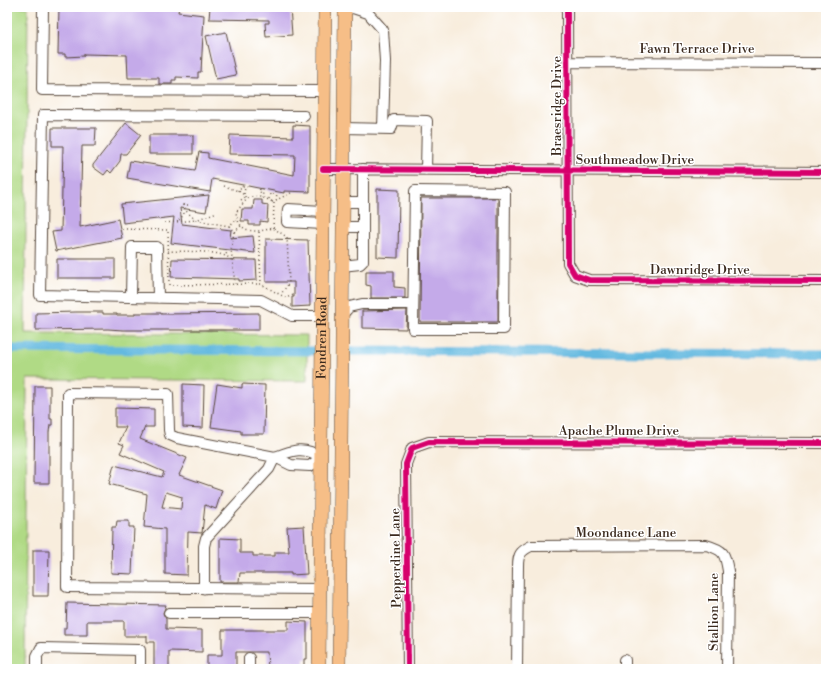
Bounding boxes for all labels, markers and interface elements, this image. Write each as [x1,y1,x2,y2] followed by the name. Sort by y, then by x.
[639,41,755,57] street label: Fawn Terrace Drive
[549,56,565,157] street label: Braesridge Drive
[576,152,695,168] street label: Southmeadow Drive
[650,262,750,278] street label: Dawnridge Drive
[314,296,330,379] street label: Fondren Road
[558,423,680,439] street label: Apache Plume Drive
[387,507,405,608] street label: Pepperdine Lane
[576,525,677,541] street label: Moondance Lane
[706,573,722,651] street label: Stallion Lane

